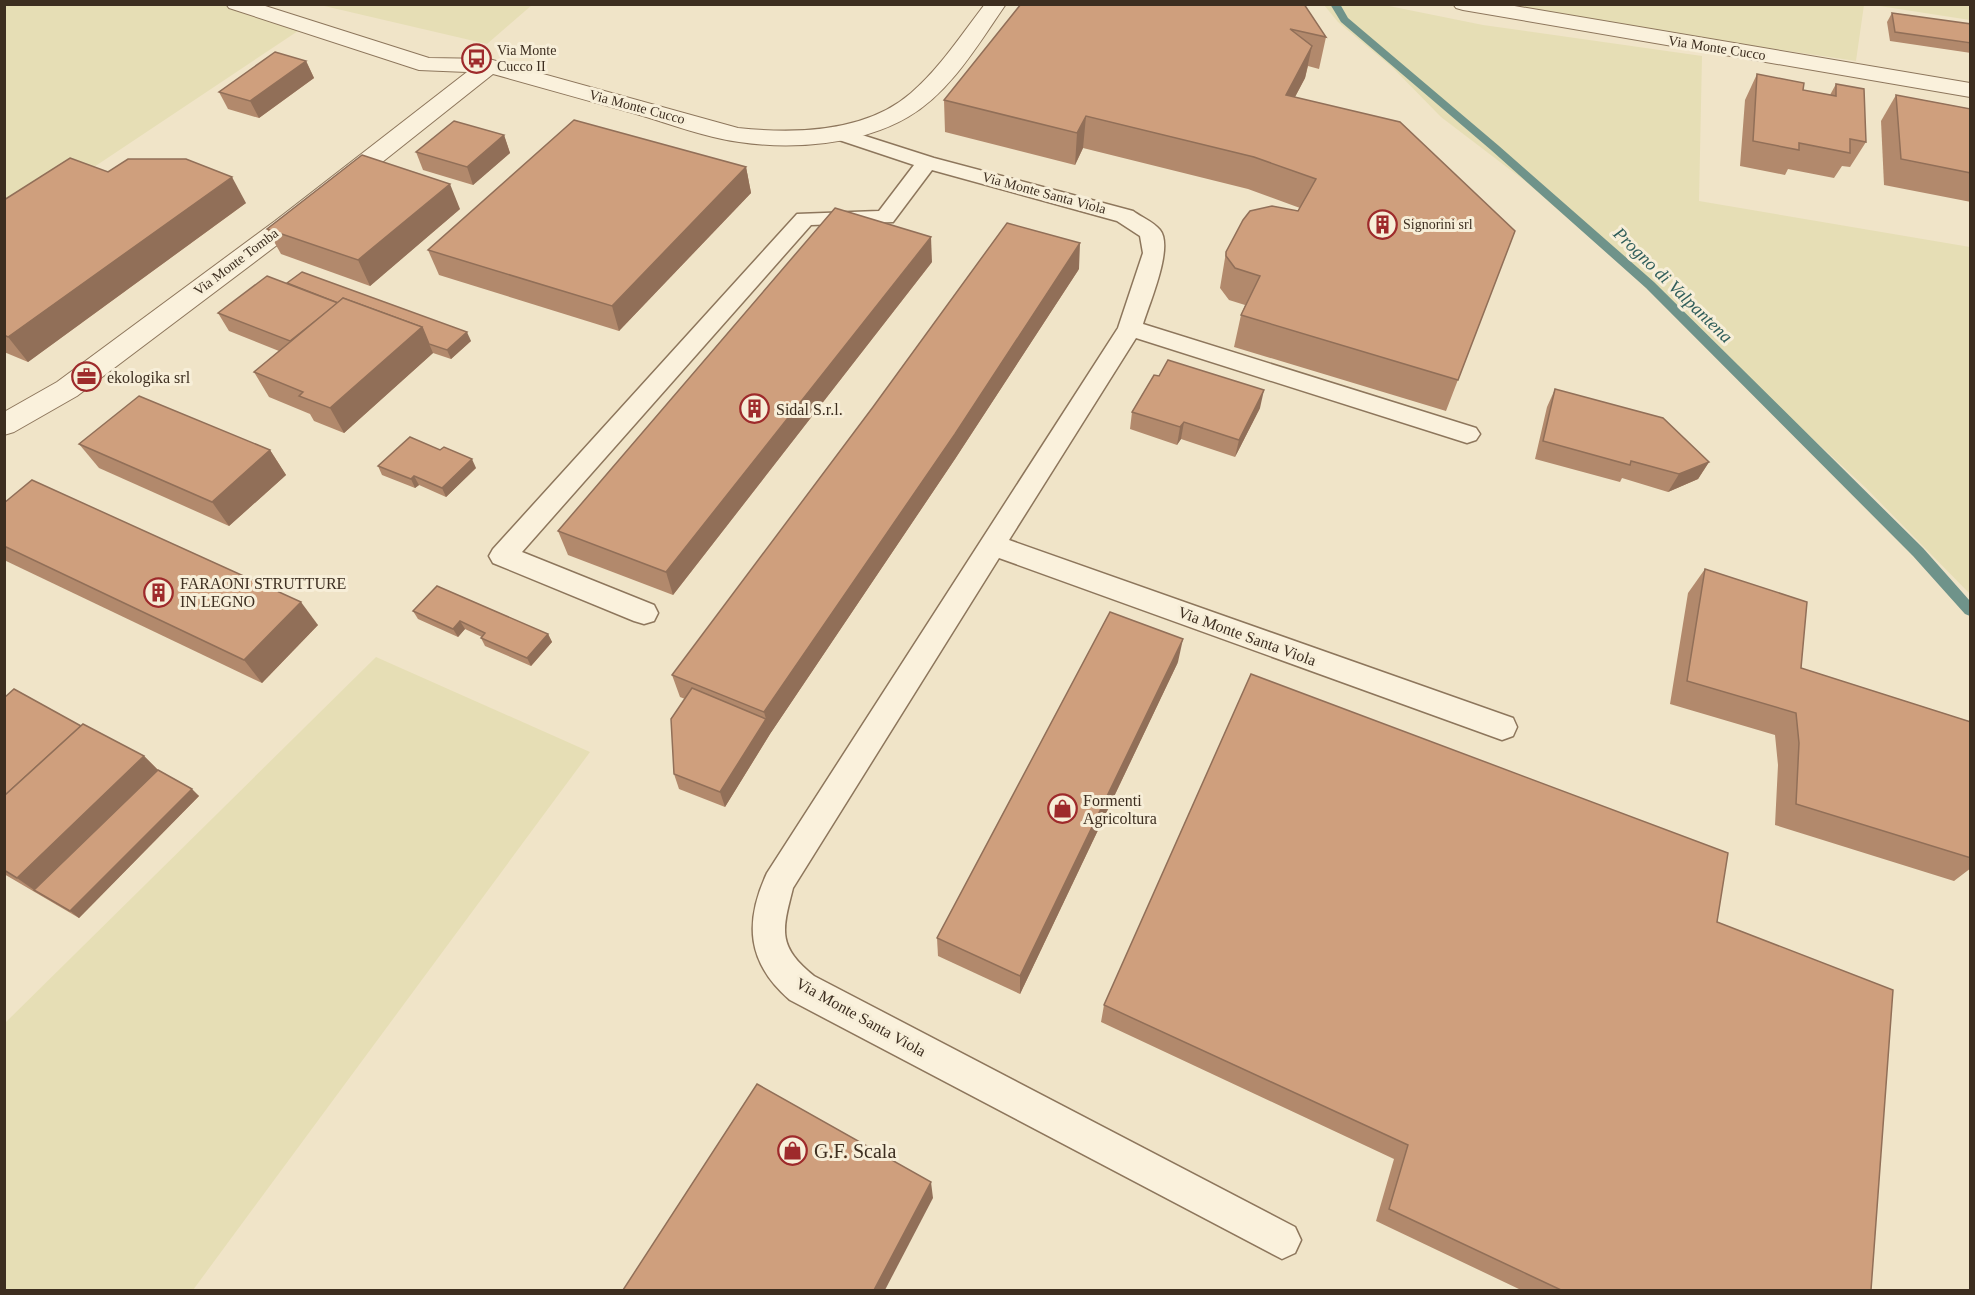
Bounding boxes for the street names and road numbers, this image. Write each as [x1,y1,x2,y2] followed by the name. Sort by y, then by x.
[1667,33,1767,63] street label: Via Monte Cucco
[587,87,687,127] street label: Via Monte Cucco
[980,169,1108,217] street label: Via Monte Santa Viola
[191,225,282,298] street label: Via Monte Tomba
[1176,603,1318,669] street label: Via Monte Santa Viola
[793,974,929,1060] street label: Via Monte Santa Viola

